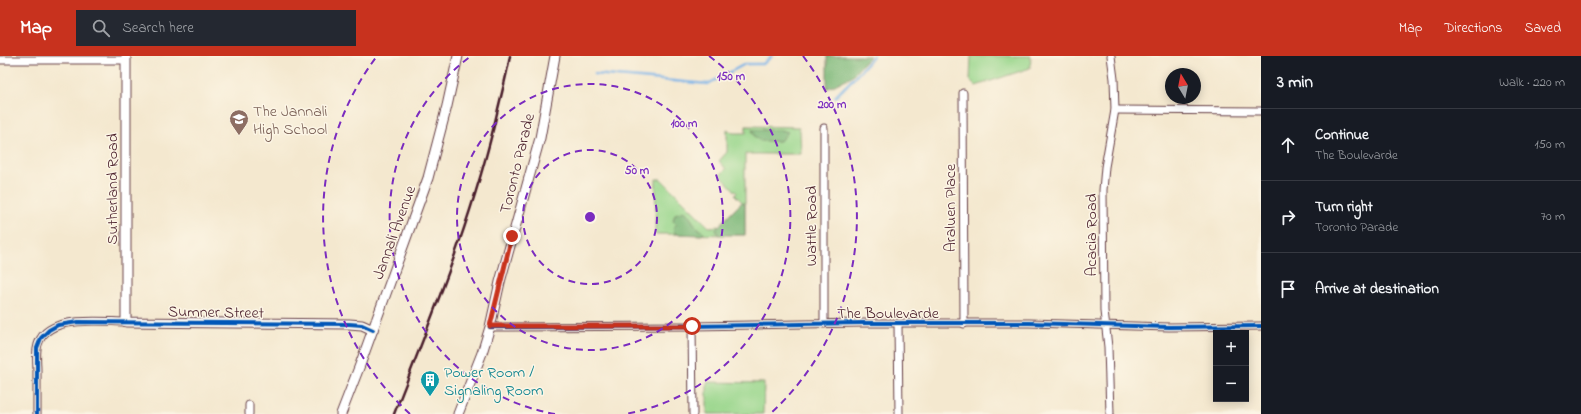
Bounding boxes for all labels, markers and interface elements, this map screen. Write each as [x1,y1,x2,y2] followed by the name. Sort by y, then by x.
[76,10,356,46] search box
[20,15,52,42] text: Map
[90,17,112,39] icon: search
[122,17,194,39] text: Search here
[1399,18,1422,39] text: Map
[1444,18,1502,39] text: Directions
[1524,18,1561,39] text: Saved
[717,68,746,86] text: 150 m
[1165,68,1201,104] north arrow
[1277,70,1313,95] text: 3 min
[1499,73,1565,92] text: Walk · 220 m
[817,96,847,114] text: 200 m
[253,100,327,142] place label: The Jannali High School
[228,108,250,136] school or university icon: The Jannali High School
[494,110,542,216] street label: Toronto Parade
[671,115,698,133] text: 100 m
[1315,124,1369,146] text: Continue
[101,133,125,245] street label: Sutherland Road
[1277,134,1299,156] icon: ahead
[1534,135,1565,154] text: 150 m
[1315,146,1398,165] text: The Boulevarde
[625,162,650,180] text: 50 m
[939,163,963,252] street label: Araluen Place
[367,182,423,283] street label: Jannali Avenue
[800,186,824,266] street label: Wattle Road
[1080,193,1104,277] street label: Acacia Road
[1315,196,1373,218] text: Turn right
[1277,206,1299,228] icon: right
[1541,207,1565,226] text: 70 m
[583,210,597,224] centre of rings
[1315,218,1398,237] text: Toronto Parade
[503,227,521,245] route end
[1277,278,1299,300] icon: arrive
[1315,278,1439,300] text: Arrive at destination
[168,300,265,326] street label: Sumner Street
[837,302,940,326] street label: The Boulevarde
[683,317,701,335] route start
[1213,330,1249,402] map controls
[1213,330,1249,366] button: +
[444,361,543,403] place label: Power Room / Signaling Room
[1213,366,1249,402] button: −
[419,369,441,397] building icon: Power Room / Signaling Room

